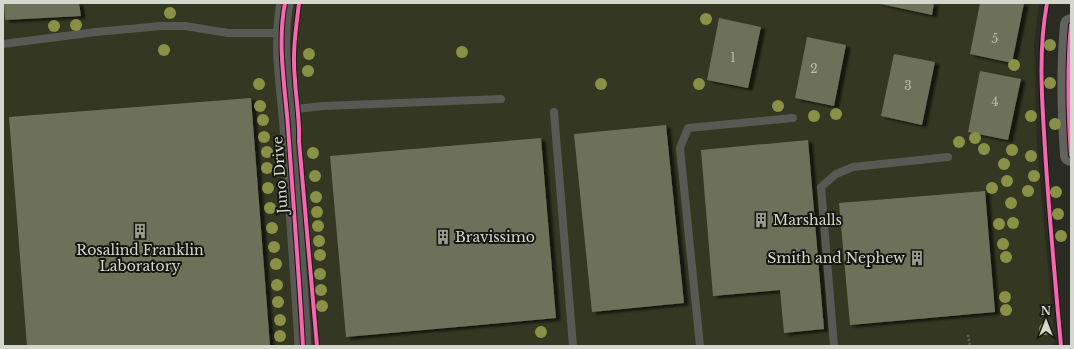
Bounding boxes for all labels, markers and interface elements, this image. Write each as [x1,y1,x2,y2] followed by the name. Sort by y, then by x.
[992,31,999,46] house number: 5
[730,50,736,65] house number: 1
[810,61,818,76] house number: 2
[904,78,912,93] house number: 3
[991,94,999,109] house number: 4
[268,136,292,216] street label: Juno Drive
[752,211,770,229] building icon: Marshalls
[773,211,842,229] place label: Marshalls
[131,222,149,240] building icon: Rosalind Franklin Laboratory
[434,228,452,246] building icon: Bravissimo
[455,228,535,246] place label: Bravissimo
[76,241,204,275] place label: Rosalind Franklin Laboratory
[767,249,905,267] place label: Smith and Nephew
[908,249,926,267] building icon: Smith and Nephew
[1026,301,1066,341] north arrow
[1041,304,1052,318] text: N

